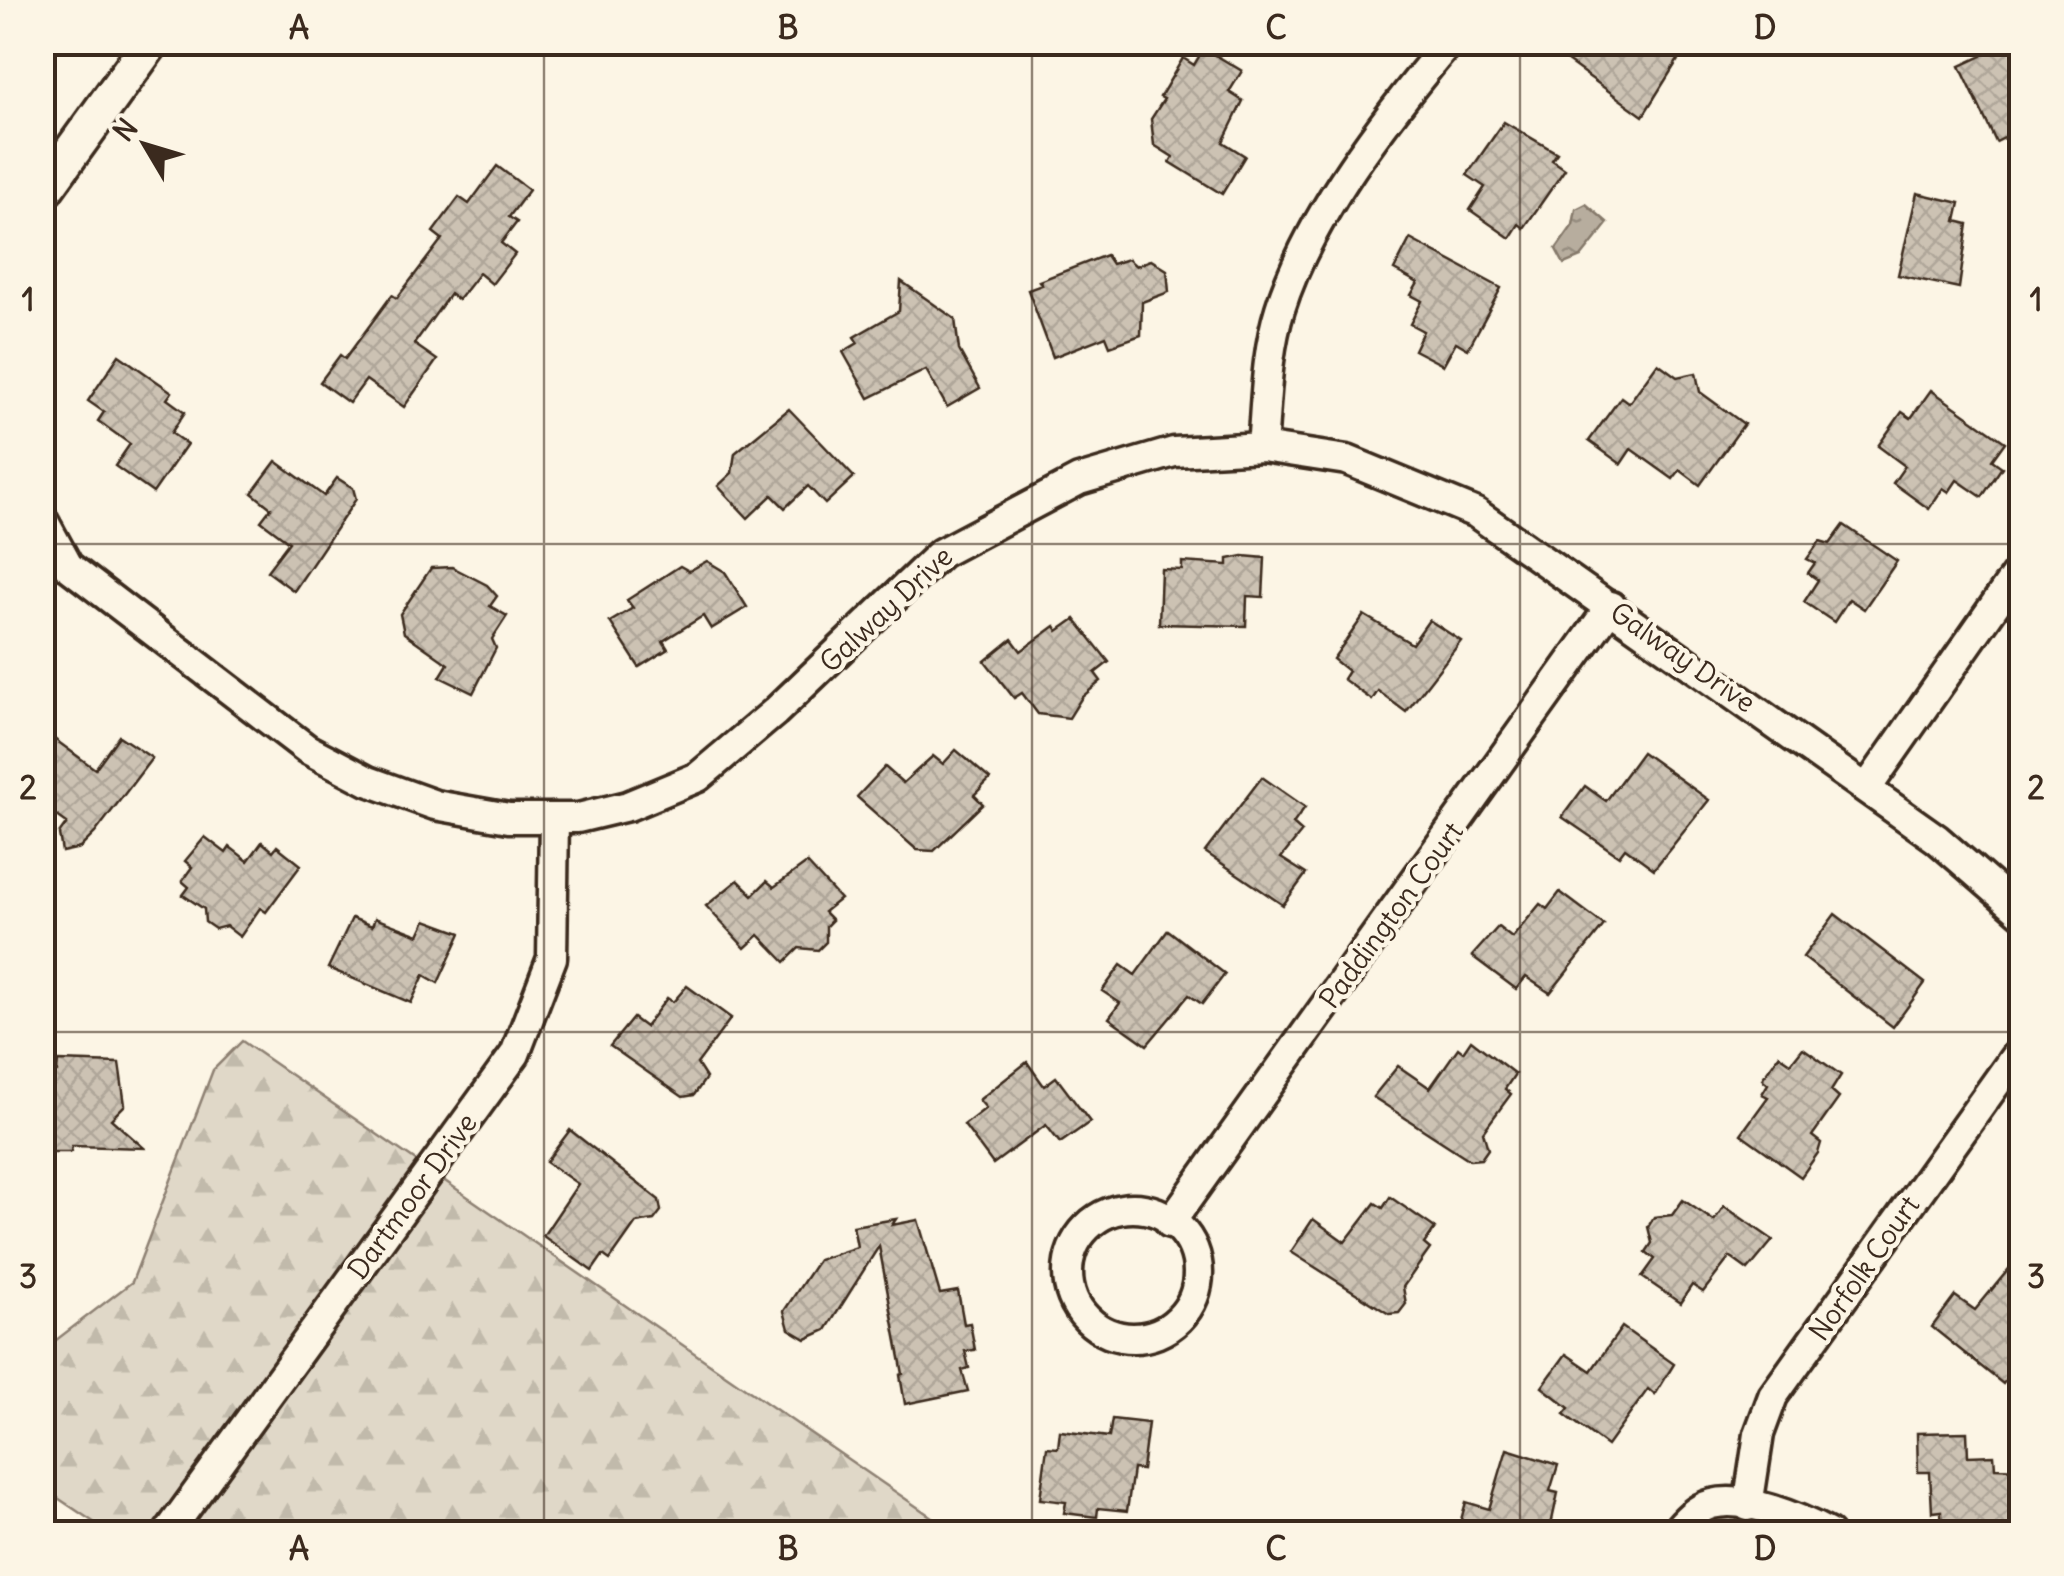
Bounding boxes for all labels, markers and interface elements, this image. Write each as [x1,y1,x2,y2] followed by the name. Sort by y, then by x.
[289,7,309,48] text: A
[778,7,798,48] text: B
[1265,7,1287,48] text: C
[1754,7,1776,48] text: D
[95,95,195,195] north arrow
[105,111,145,148] text: N
[22,279,34,320] text: 1
[2030,279,2042,320] text: 1
[812,538,960,680] street label: Galway Drive
[1603,594,1763,720] street label: Galway Drive
[19,767,37,808] text: 2
[2027,767,2045,808] text: 2
[1311,815,1471,1015] street label: Paddington Court
[340,1106,484,1286] street label: Dartmoor Drive
[1801,1188,1927,1348] street label: Norfolk Court
[19,1256,37,1297] text: 3
[2027,1256,2045,1297] text: 3
[289,1528,309,1569] text: A
[778,1528,798,1569] text: B
[1265,1528,1287,1569] text: C
[1754,1528,1776,1569] text: D

